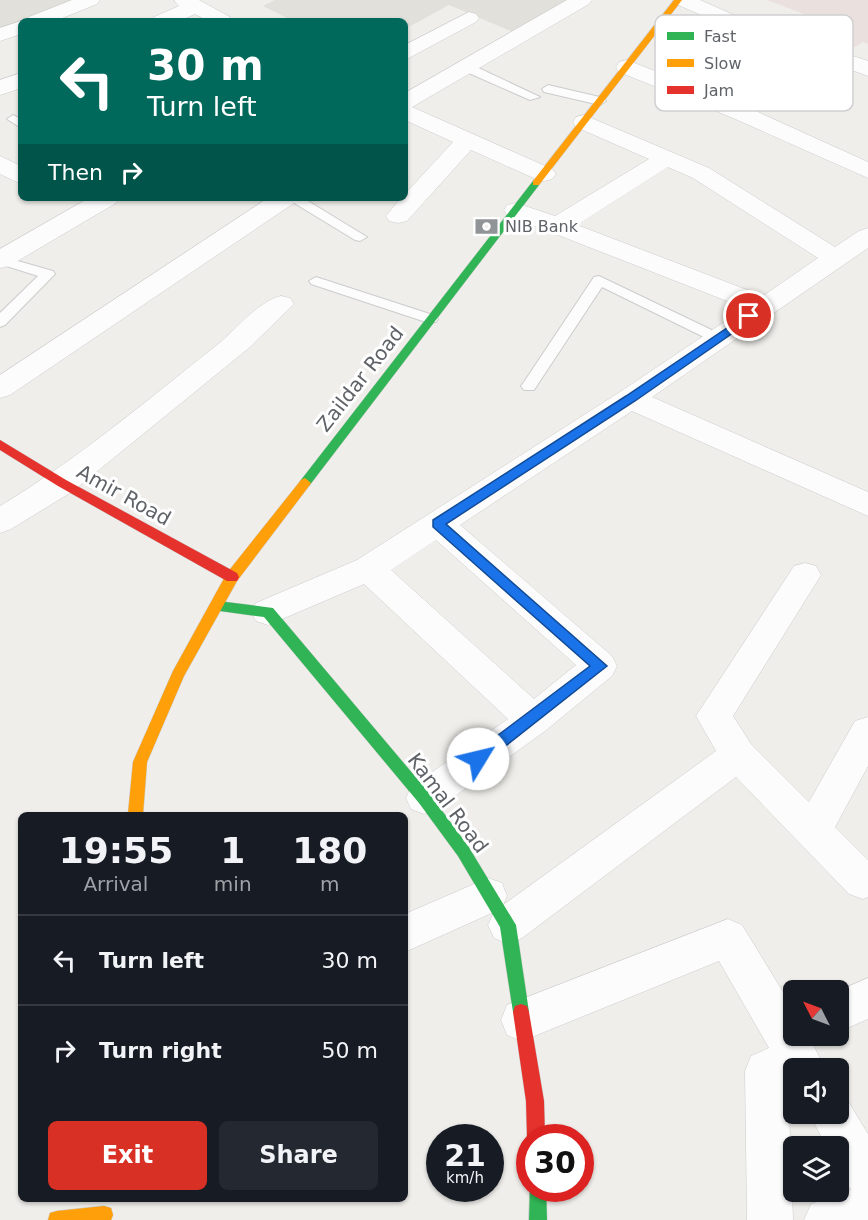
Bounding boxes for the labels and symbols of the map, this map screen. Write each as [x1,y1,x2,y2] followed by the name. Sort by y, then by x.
[655,15,853,111] legend
[704,27,736,46] text: Fast
[704,54,741,73] text: Slow
[703,81,734,100] text: Jam
[474,213,500,239] bank icon: NIB Bank
[505,217,579,236] place label: NIB Bank
[723,290,774,341] pin
[312,322,408,436] street label: Zaildar Road
[73,459,175,531] street label: Amir Road
[446,727,510,791] position arrow
[403,748,493,858] street label: Kamal Road
[783,980,849,1046] north arrow
[516,1124,594,1202] speed limit sign: 30

